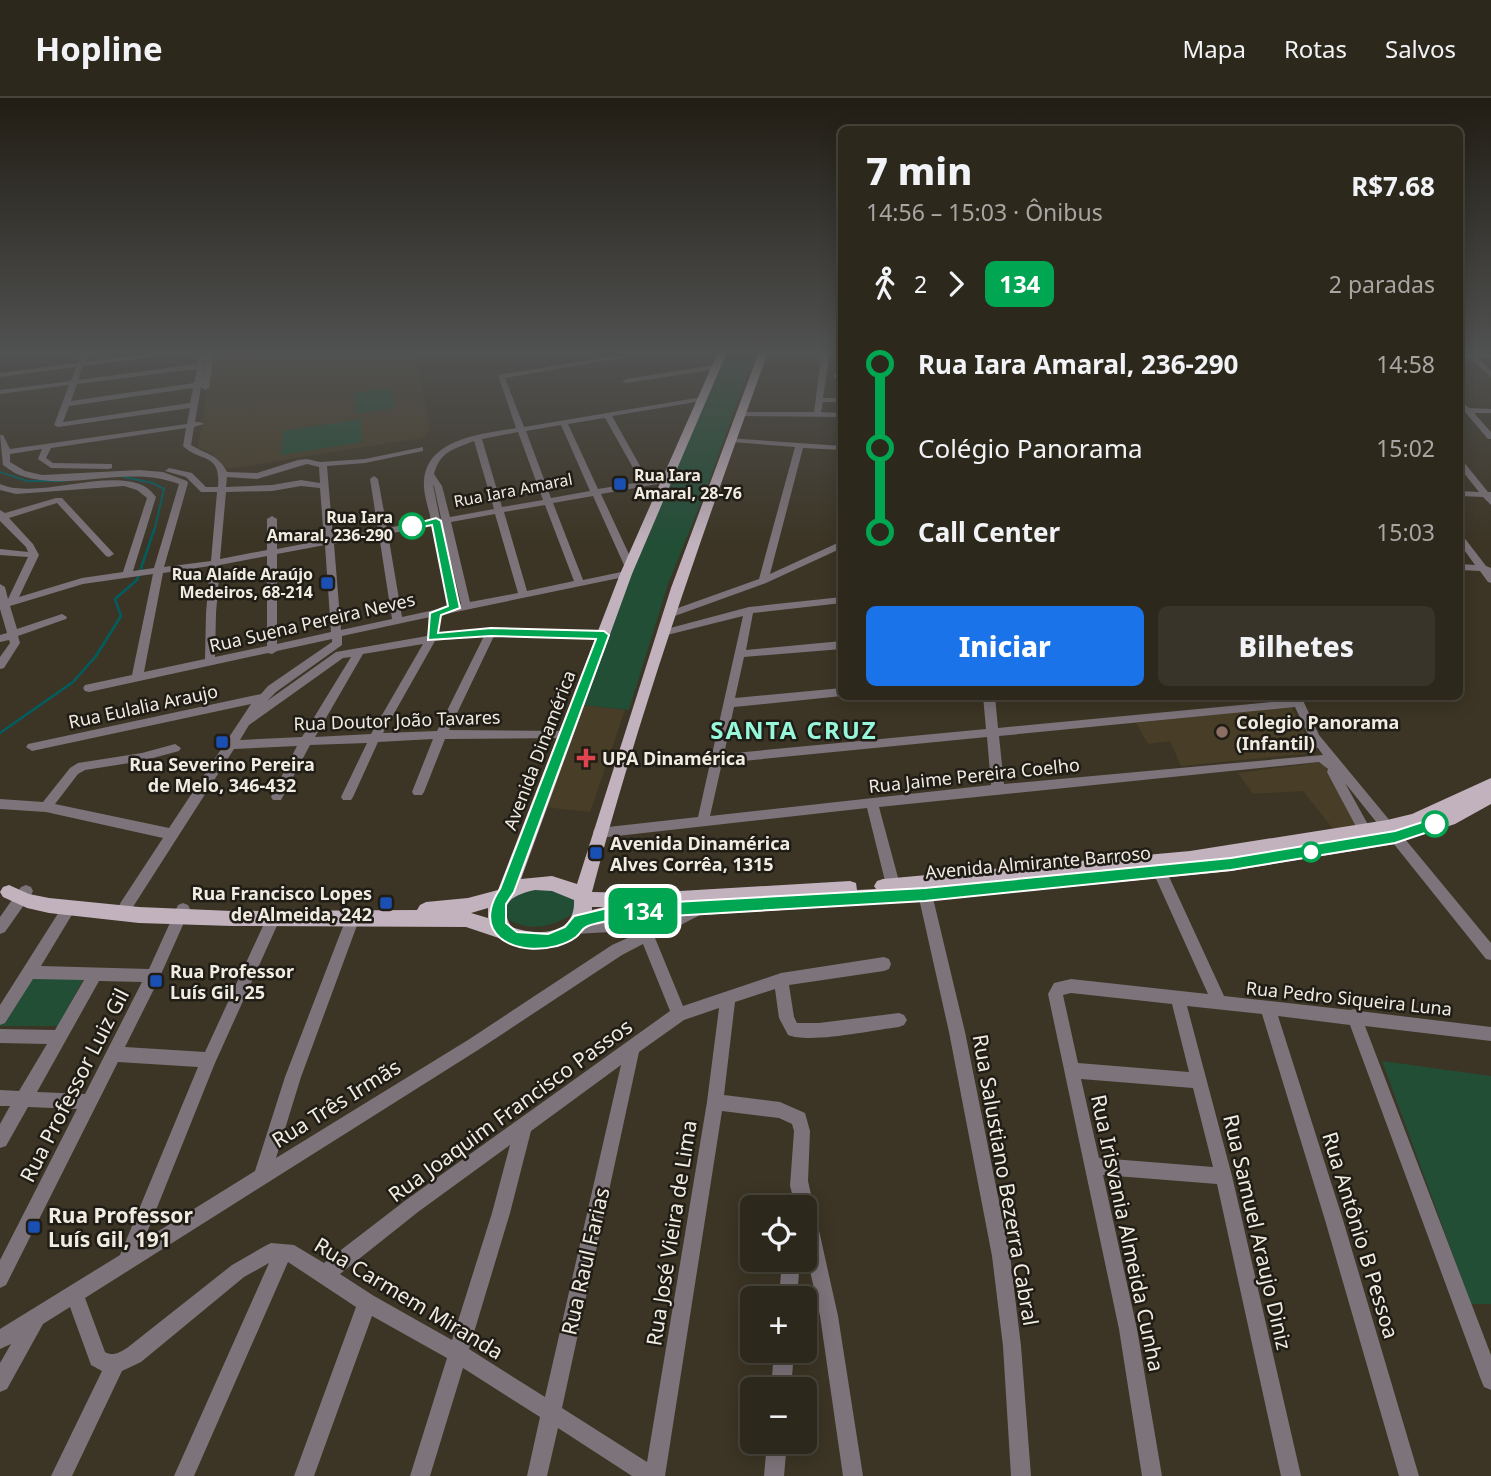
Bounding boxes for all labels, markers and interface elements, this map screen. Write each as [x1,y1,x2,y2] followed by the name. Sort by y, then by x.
[35,26,163,71] text: Hopline
[1182,32,1246,65] text: Mapa
[1284,32,1347,65] text: Rotas
[1385,32,1456,65] text: Salvos
[866,144,972,196] text: 7 min
[1351,168,1435,204] text: R$7.68
[866,196,1103,228] text: 14:56 – 15:03 · Ônibus
[866,265,904,303] icon: walk
[937,265,975,303] icon: forward
[999,267,1040,300] text: 134
[914,268,927,300] text: 2
[1329,268,1435,300] text: 2 paradas
[918,346,1238,382] text: Rua Iara Amaral, 236-290
[1376,348,1435,380] text: 14:58
[918,430,1143,466] text: Colégio Panorama
[1376,432,1435,464] text: 15:02
[634,464,742,504] place label: Rua Iara Amaral, 28-76
[452,468,574,512] street label: Rua Iara Amaral
[612,476,628,492] marker: Rua Iara Amaral, 28-76
[267,506,393,546] place label: Rua Iara Amaral, 236-290
[399,513,425,539] marker: Rua Iara Amaral, 236-290
[918,514,1060,550] text: Call Center
[1376,516,1435,548] text: 15:03
[172,563,313,603] place label: Rua Alaíde Araújo Medeiros, 68-214
[319,575,335,591] marker: Rua Alaíde Araújo Medeiros, 68-214
[207,587,417,657] street label: Rua Suena Pereira Neves
[866,606,1144,686] button: Iniciar
[1158,606,1435,686] button: Bilhetes
[497,667,581,833] street label: Avenida Dinamérica
[66,678,220,734] street label: Rua Eulalia Araujo
[293,704,501,736] street label: Rua Doutor João Tavares
[1236,710,1399,755] place label: Colegio Panorama (Infantil)
[710,713,878,746] district label: SANTA CRUZ
[1214,724,1230,740] marker: Colegio Panorama (Infantil)
[214,734,230,750] marker: Rua Severino Pereira de Melo, 346-432
[602,746,746,770] place label: UPA Dinamérica
[576,748,596,768] marker: UPA Dinamérica
[129,752,315,797] place label: Rua Severino Pereira de Melo, 346-432
[867,752,1081,798] street label: Rua Jaime Pereira Coelho
[1422,811,1448,837] unlabelled marker
[610,831,790,876] place label: Avenida Dinamérica Alves Corrêa, 1315
[924,840,1152,884] street label: Avenida Almirante Barroso
[1301,842,1321,862] unlabelled marker
[588,845,604,861] marker: Avenida Dinamérica Alves Corrêa, 1315
[192,881,372,926] place label: Rua Francisco Lopes de Almeida, 242
[603,888,683,934] line badge: 134
[622,894,664,927] text: 134
[378,895,394,911] marker: Rua Francisco Lopes de Almeida, 242
[170,959,294,1004] place label: Rua Professor Luís Gil, 25
[148,973,164,989] marker: Rua Professor Luís Gil, 25
[1245,975,1453,1021] street label: Rua Pedro Siqueira Luna
[13,983,135,1187] street label: Rua Professor Luiz Gil
[382,1012,638,1208] street label: Rua Joaquim Francisco Passos
[967,1032,1045,1328] street label: Rua Salustiano Bezerra Cabral
[266,1052,406,1154] street label: Rua Três Irmãs
[1085,1092,1171,1374] street label: Rua Irisvania Almeida Cunha
[1217,1111,1299,1353] street label: Rua Samuel Araujo Diniz
[639,1118,703,1348] street label: Rua José Vieira de Lima
[1316,1128,1406,1342] street label: Rua Antônio B Pessoa
[554,1184,616,1338] street label: Rua Raul Farias
[740,1195,817,1454] map controls
[740,1195,817,1272] button: locate
[48,1201,193,1253] place label: Rua Professor Luís Gil, 191
[26,1219,42,1235] marker: Rua Professor Luís Gil, 191
[309,1230,509,1366] street label: Rua Carmem Miranda
[740,1286,817,1363] button: +
[740,1377,817,1454] button: −

